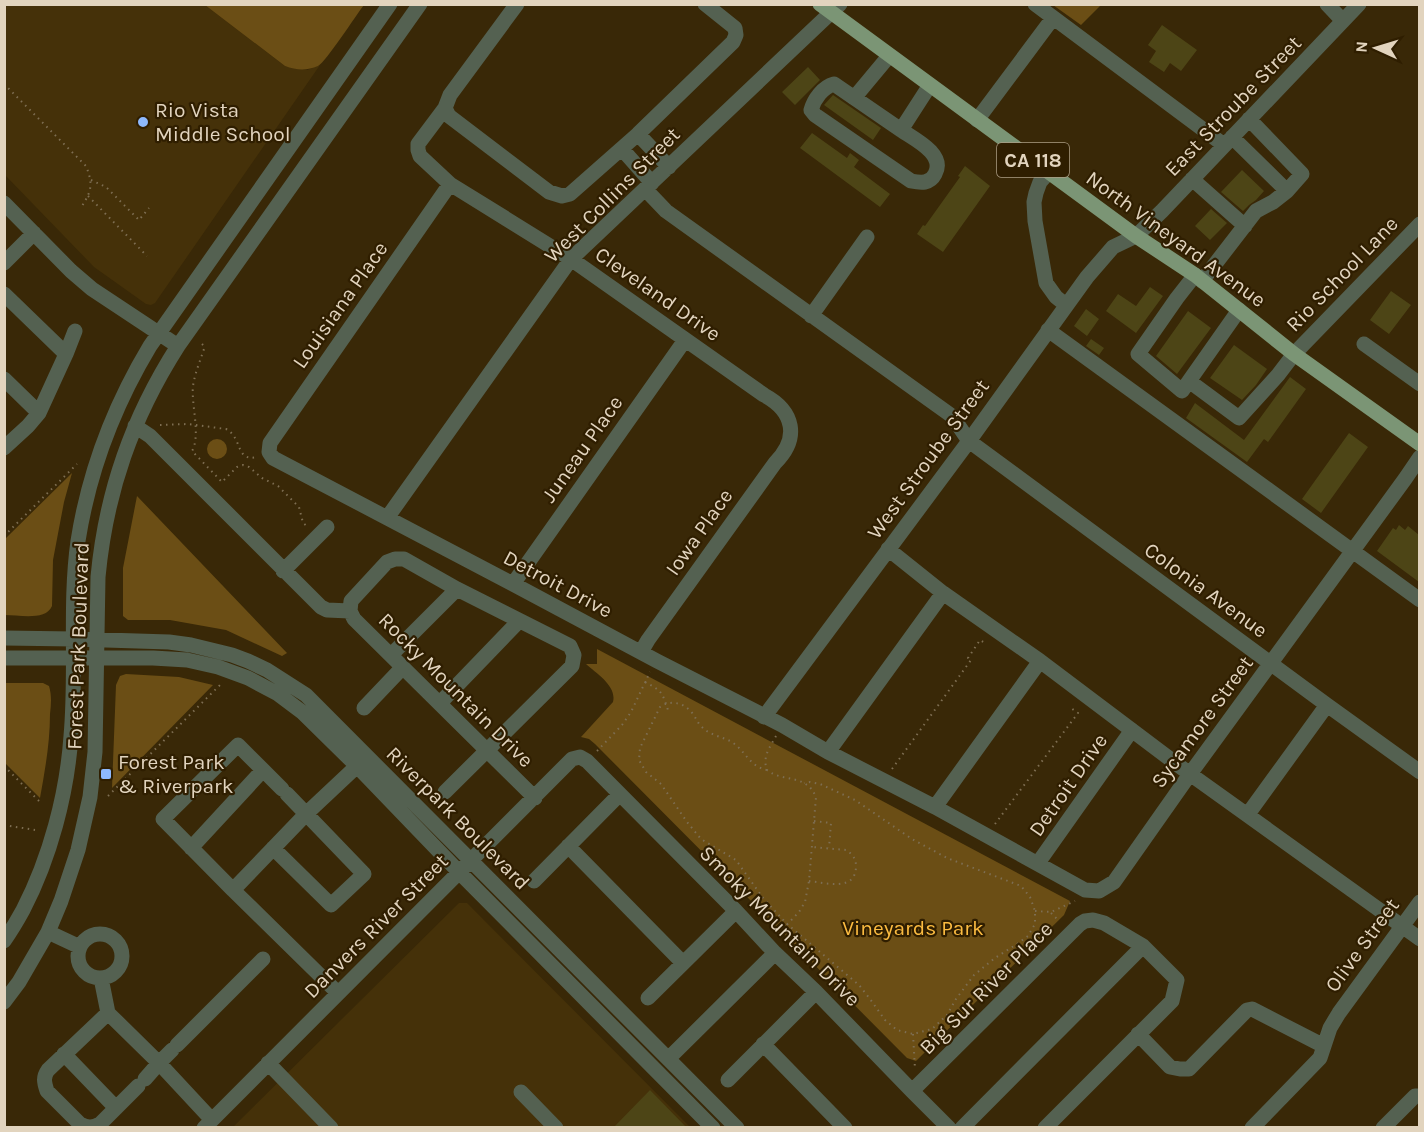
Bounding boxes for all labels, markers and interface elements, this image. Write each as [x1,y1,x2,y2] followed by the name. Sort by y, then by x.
[1346,18,1406,78] north arrow
[1160,31,1306,181] street label: East Stroube Street
[1352,41,1371,53] text: N
[155,98,291,146] place label: Rio Vista Middle School
[136,115,150,129] marker: Rio Vista Middle School
[539,122,685,268] street label: West Collins Street
[997,143,1069,177] road number: CA 118
[1082,166,1270,312] street label: North Vineyard Avenue
[1281,212,1403,336] street label: Rio School Lane
[287,237,393,373] street label: Louisiana Place
[591,242,725,346] street label: Cleveland Drive
[862,375,994,543] street label: West Stroube Street
[536,391,628,507] street label: Juneau Place
[661,484,737,580] street label: Iowa Place
[1140,537,1272,643] street label: Colonia Avenue
[62,542,94,750] street label: Forest Park Boulevard
[499,545,617,623] street label: Detroit Drive
[374,608,538,772] street label: Rocky Mountain Drive
[1146,651,1258,793] street label: Sycamore Street
[1024,729,1112,841] street label: Detroit Drive
[382,742,534,894] street label: Riverpark Boulevard
[118,750,234,798] place label: Forest Park & Riverpark
[99,767,113,781] marker: Forest Park & Riverpark
[695,841,865,1011] street label: Smoky Mountain Drive
[299,849,453,1003] street label: Danvers River Street
[1320,894,1404,996] street label: Olive Street
[842,916,984,940] park label: Vineyards Park
[915,917,1057,1059] street label: Big Sur River Place

